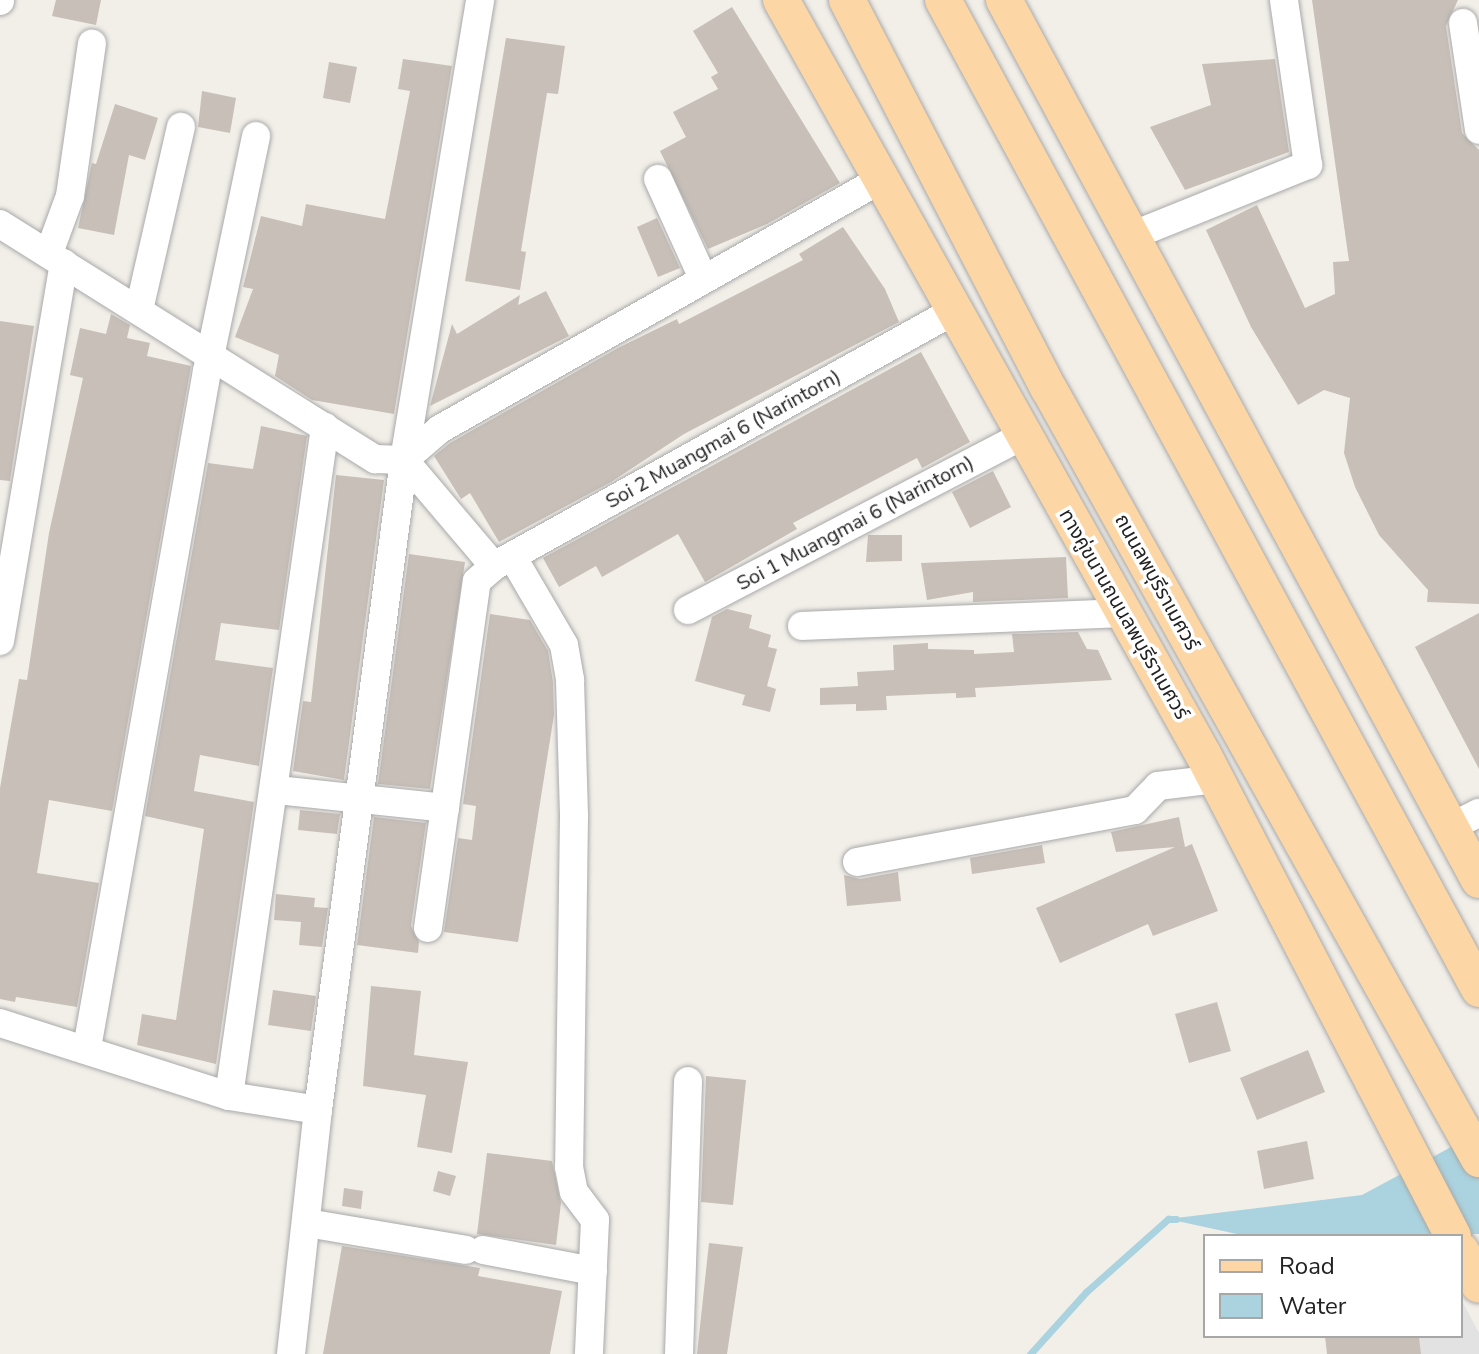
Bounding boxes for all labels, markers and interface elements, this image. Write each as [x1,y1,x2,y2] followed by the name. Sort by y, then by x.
[601,364,845,514] street label: Soi 2 Muangmai 6 (Narintorn)
[732,450,978,596] street label: Soi 1 Muangmai 6 (Narintorn)
[1054,505,1194,723] street label: ทางคู่ขนานถนนลพบุรีราเมศวร์
[1110,510,1204,654] street label: ถนนลพบุรีราเมศวร์
[1203,1234,1463,1338] legend
[1279,1250,1335,1282] text: Road
[1279,1290,1346,1322] text: Water

